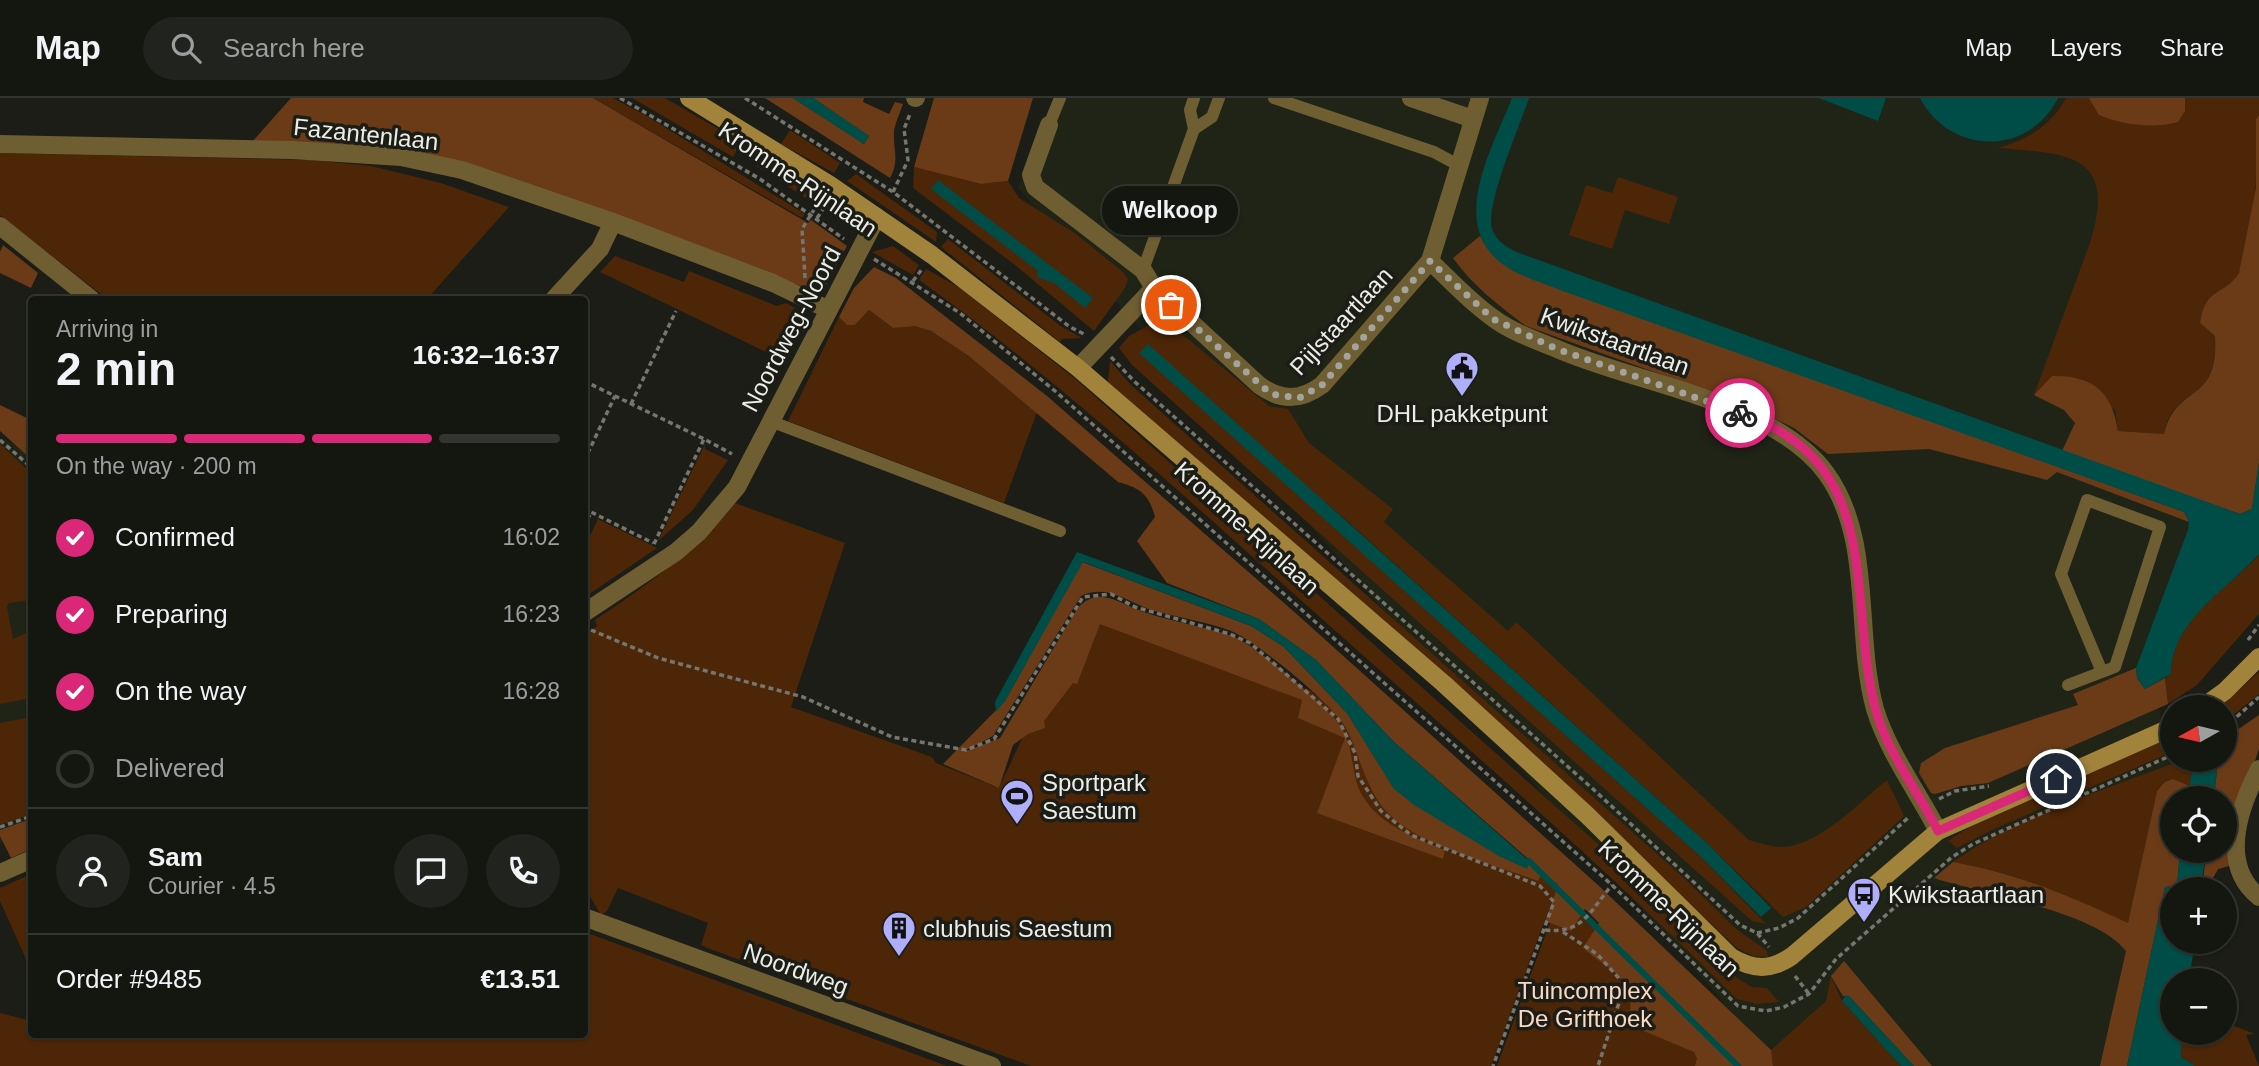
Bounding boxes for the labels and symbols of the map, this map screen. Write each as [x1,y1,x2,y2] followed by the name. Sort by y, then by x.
[292,113,440,155] street label: Fazantenlaan
[714,116,882,242] street label: Kromme-Rijnlaan
[1103,186,1239,235] callout: Welkoop
[736,242,846,416] street label: Noordweg-Noord
[1284,262,1398,380] street label: Pijlstaartlaan
[1141,275,1201,335] pin
[1537,302,1693,380] street label: Kwikstaartlaan
[1443,349,1481,398] public building icon: DHL pakketpunt
[1705,378,1775,448] courier
[1376,400,1548,427] place label: DHL pakketpunt
[1169,456,1325,600] street label: Kromme-Rijnlaan
[2160,695,2236,772] north arrow
[2026,749,2086,809] pin
[1042,769,1147,824] place label: Sportpark Saestum
[998,777,1036,826] sports icon: Sportpark Saestum
[1593,834,1745,982] street label: Kromme-Rijnlaan
[1845,875,1883,924] bus stop icon: Kwikstaartlaan
[1888,881,2044,908] place label: Kwikstaartlaan
[880,909,918,958] building icon: clubhuis Saestum
[923,915,1112,942] place label: clubhuis Saestum
[740,938,852,1000] street label: Noordweg
[1517,977,1653,1032] park label: Tuincomplex De Grifthoek

